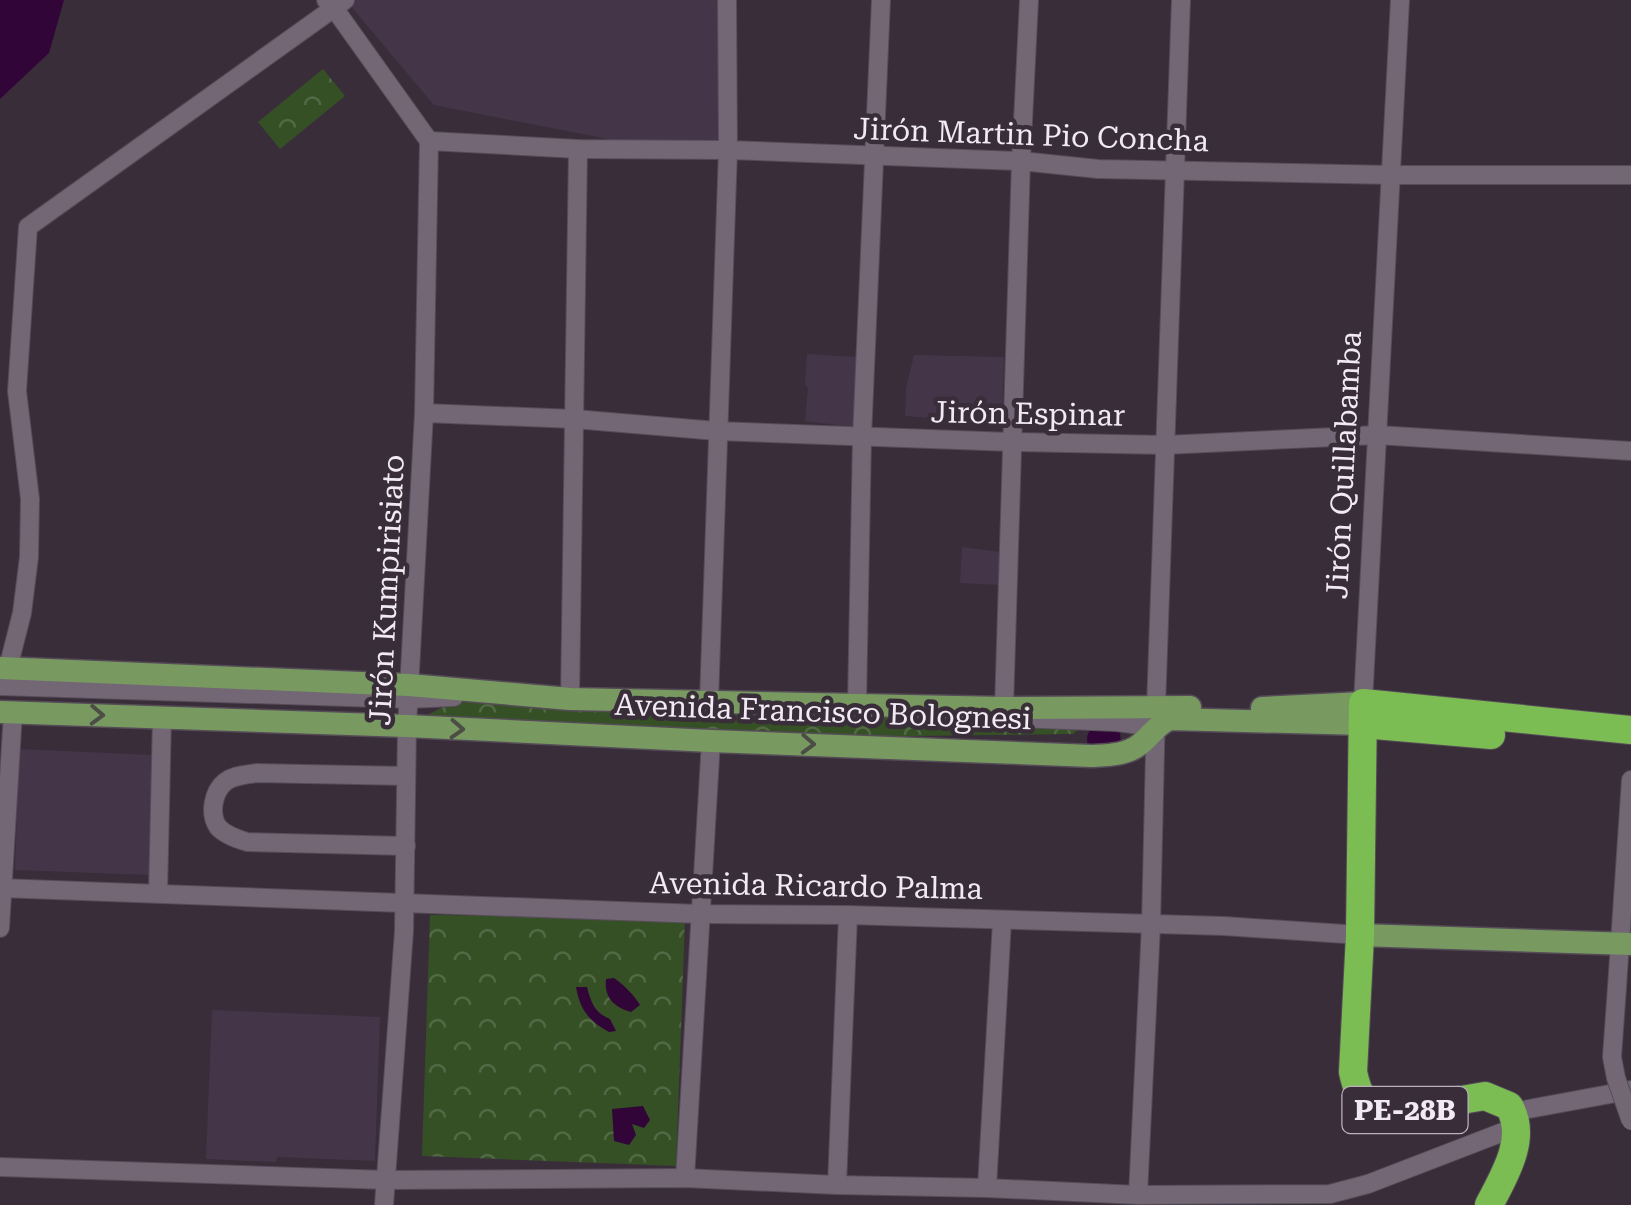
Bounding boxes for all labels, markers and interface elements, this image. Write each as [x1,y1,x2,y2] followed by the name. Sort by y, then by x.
[853,111,1209,158] street label: Jirón Martin Pio Concha
[1319,330,1368,600] street label: Jirón Quillabamba
[930,394,1126,433] street label: Jirón Espinar
[362,454,411,726] street label: Jirón Kumpirisiato
[614,687,1032,736] street label: Avenida Francisco Bolognesi
[90,705,106,726] one-way arrow
[450,718,466,739] one-way arrow
[801,734,816,755] one-way arrow
[649,865,983,906] street label: Avenida Ricardo Palma
[1342,1087,1468,1133] road number: PE-28B

